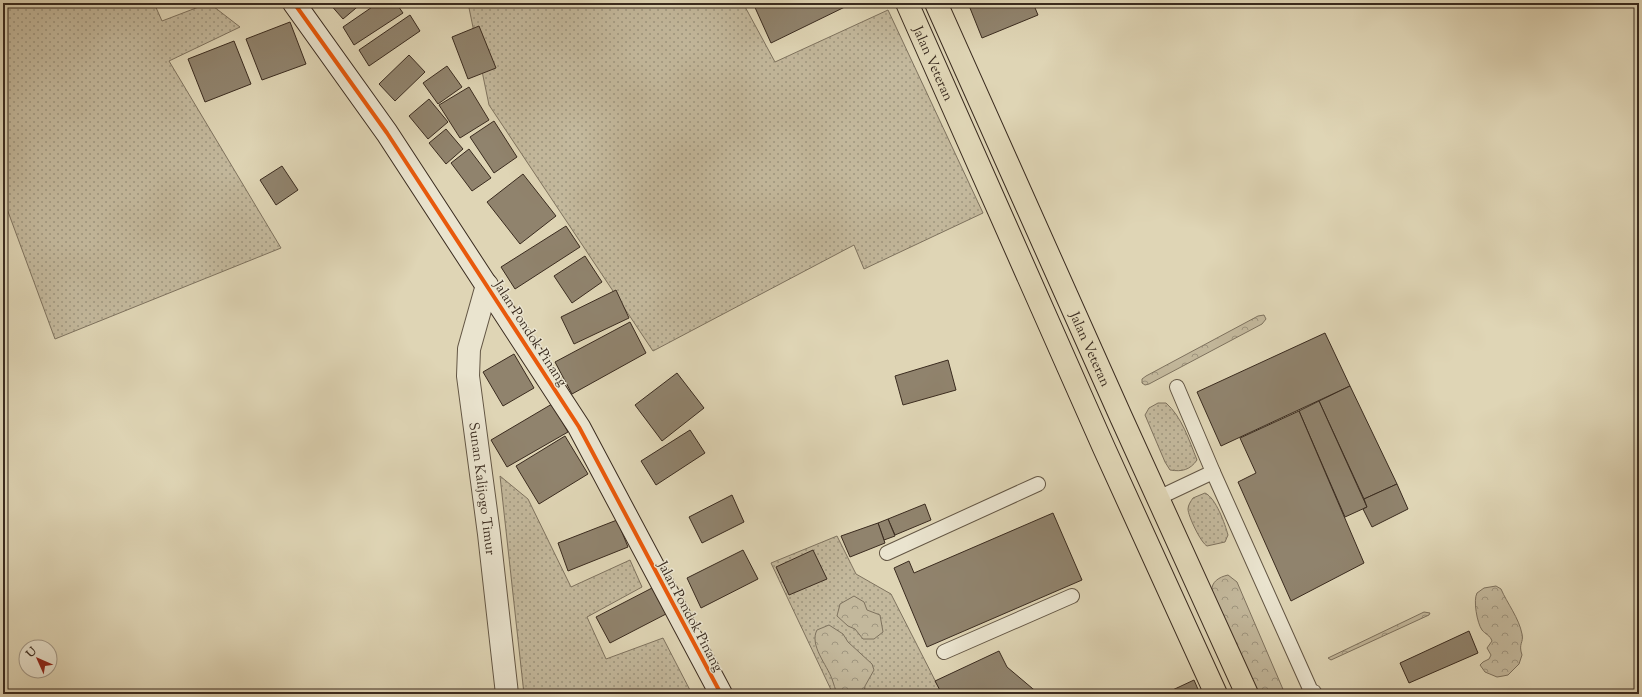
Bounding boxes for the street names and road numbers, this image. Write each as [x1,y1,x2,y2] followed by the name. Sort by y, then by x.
[906,23,957,105] street label: Jalan Veteran
[487,276,571,391] street label: Jalan Pondok Pinang
[1063,308,1114,390] street label: Jalan Veteran
[462,421,499,557] street label: Sunan Kalijogo Timur
[651,557,727,676] street label: Jalan Pondok Pinang

